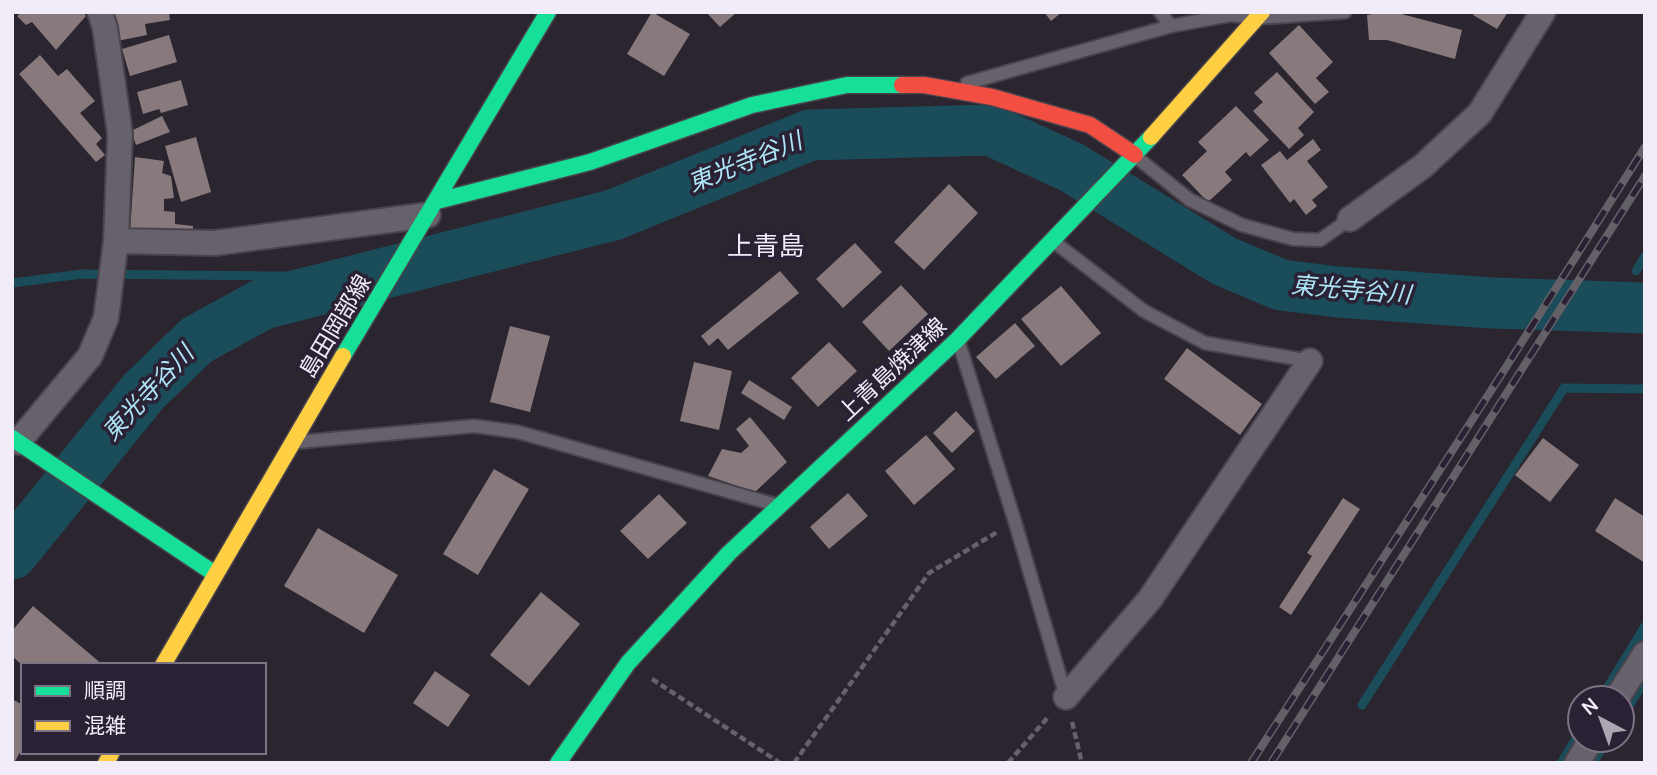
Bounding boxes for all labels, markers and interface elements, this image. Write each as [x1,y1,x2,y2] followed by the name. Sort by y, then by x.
[683,122,809,198] water label: 東光寺谷川
[727,227,805,263] district label: 上青島
[1290,267,1415,310] water label: 東光寺谷川
[291,268,377,383] street label: 島田岡部線
[830,310,953,427] street label: 上青島焼津線
[94,335,202,447] water label: 東光寺谷川
[21,663,266,754] legend
[84,676,126,704] text: 順調
[1566,684,1636,754] north arrow
[1576,692,1604,720] text: N
[84,711,126,739] text: 混雑

